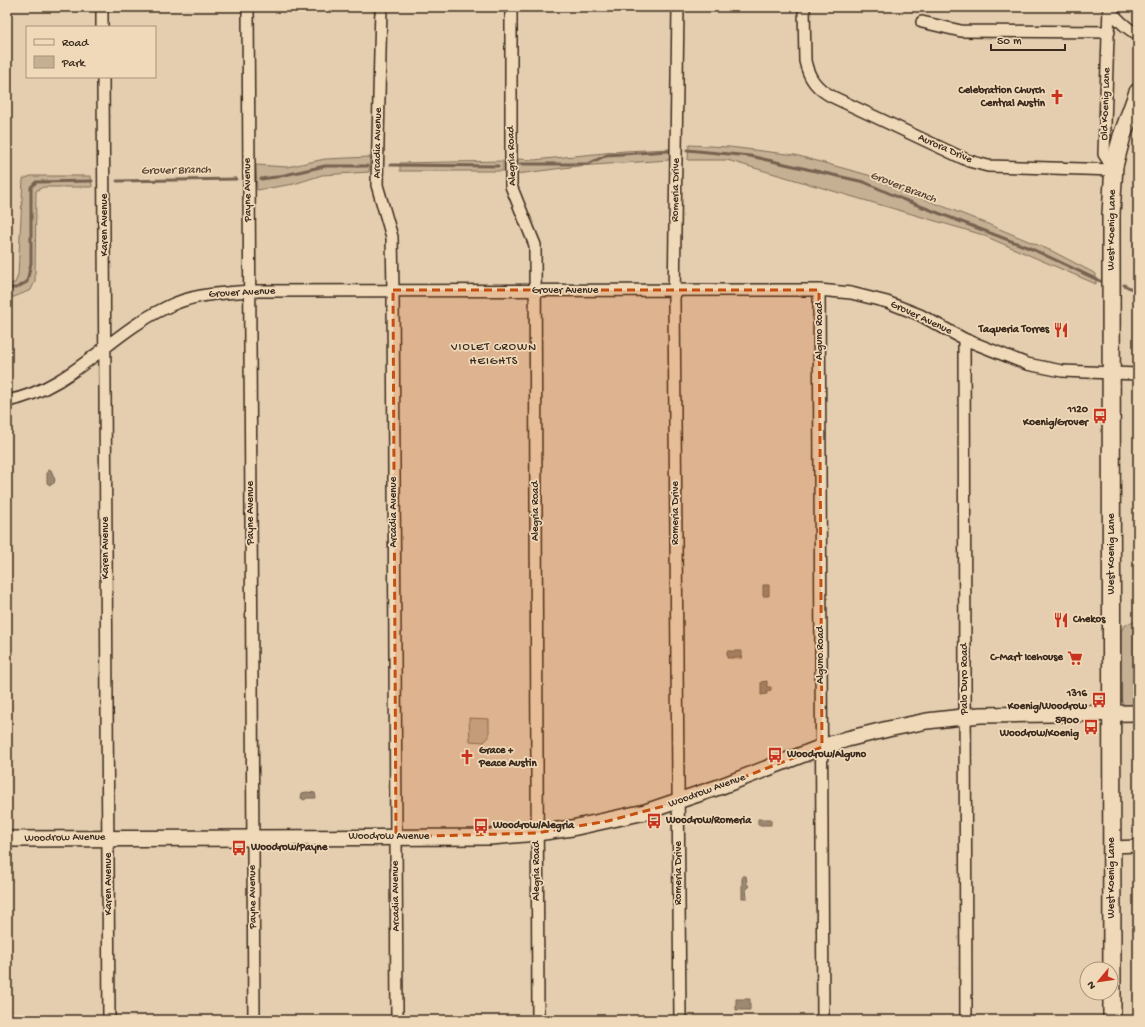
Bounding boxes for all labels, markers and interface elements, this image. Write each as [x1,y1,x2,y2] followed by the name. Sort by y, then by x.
[26,26,156,78] legend
[991,26,1065,52] scale bar
[997,35,1022,49] text: 50 m
[62,37,89,51] text: Road
[61,57,87,71] text: Park
[1099,67,1113,141] street label: Old Koenig Lane
[957,84,1046,110] place label: Celebration Church Central Austin
[1048,88,1066,106] church icon: Celebration Church Central Austin
[371,107,385,179] street label: Arcadia Avenue
[505,124,519,186] street label: Alegria Road
[916,132,974,166] street label: Aurora Drive
[241,157,255,223] street label: Payne Avenue
[669,158,683,222] street label: Romeria Drive
[141,163,212,179] water label: Grover Branch
[868,169,939,207] water label: Grover Branch
[1105,189,1119,271] street label: West Koenig Lane
[99,193,111,256] street label: Karen Avenue
[208,285,276,301] street label: Grover Avenue
[532,285,599,297] street label: Grover Avenue
[888,298,954,338] street label: Grover Avenue
[814,301,826,360] street label: Alguno Road
[1052,321,1070,339] restaurant icon: Taqueria Torres
[978,324,1050,337] place label: Taqueria Torres
[450,341,537,369] district label: VIOLET CROWN HEIGHTS
[1022,404,1089,430] place label: 1120 Koenig/Grover
[1091,407,1109,425] bus stop icon: 1120 Koenig/Grover
[388,476,400,547] street label: Arcadia Avenue
[530,480,542,541] street label: Alegria Road
[245,481,257,546] street label: Payne Avenue
[670,481,682,545] street label: Romeria Drive
[1106,513,1118,595] street label: West Koenig Lane
[100,516,112,579] street label: Karen Avenue
[1052,611,1070,629] restaurant icon: Chekos
[1072,614,1106,626] place label: Chekos
[815,625,827,684] street label: Alguno Road
[959,642,971,716] street label: Palo Duro Road
[1066,649,1084,667] supermarket icon: C-Mart Icehouse
[989,651,1064,664] place label: C-Mart Icehouse
[1007,688,1087,714] place label: 1316 Koenig/Woodrow
[1090,691,1108,709] bus stop icon: 1316 Koenig/Woodrow
[999,715,1080,741] place label: 5900 Woodrow/Koenig
[1082,718,1100,736] bus stop icon: 5900 Woodrow/Koenig
[478,745,537,770] place label: Grace + Peace Austin
[766,746,784,764] bus stop icon: Woodrow/Alguno
[458,748,476,766] church icon: Grace + Peace Austin
[786,749,867,762] place label: Woodrow/Alguno
[667,771,747,810] street label: Woodrow Avenue
[645,812,663,830] bus stop icon: Woodrow/Romeria
[665,815,752,827] place label: Woodrow/Romeria
[472,817,490,835] bus stop icon: Woodrow/Alegria
[492,820,575,833] place label: Woodrow/Alegria
[24,831,106,845] street label: Woodrow Avenue
[348,831,430,843] street label: Woodrow Avenue
[1106,837,1118,919] street label: West Koenig Lane
[230,839,248,857] bus stop icon: Woodrow/Payne
[531,840,543,901] street label: Alegria Road
[673,841,685,905] street label: Romeria Drive
[250,842,329,854] place label: Woodrow/Payne
[103,852,115,915] street label: Karen Avenue
[389,860,403,932] street label: Arcadia Avenue
[246,864,260,930] street label: Payne Avenue
[1079,961,1119,1001] north arrow
[1085,979,1099,991] text: N

